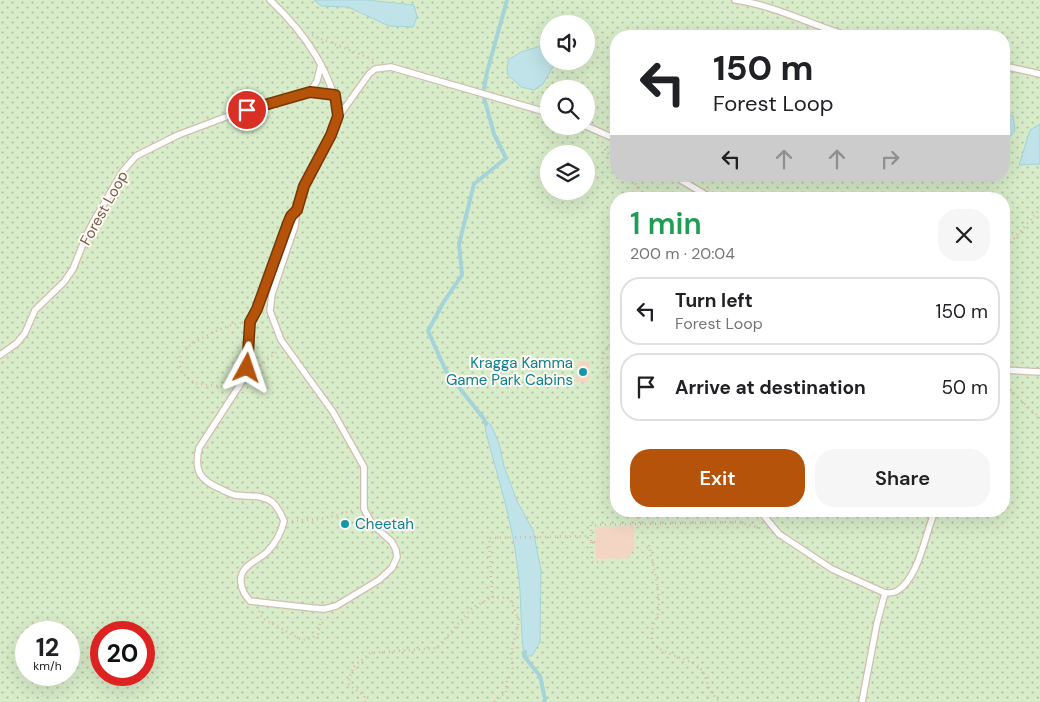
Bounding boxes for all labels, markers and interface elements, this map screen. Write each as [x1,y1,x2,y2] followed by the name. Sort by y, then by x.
[540,15,595,200] map controls
[540,15,595,70] button: sound
[713,45,813,91] text: 150 m
[630,50,695,115] icon: left
[540,80,595,135] button: search
[226,89,268,131] pin
[713,89,834,118] text: Forest Loop
[233,96,261,124] icon: arrive
[540,145,595,200] button: layers
[717,145,745,173] icon: left
[770,145,798,173] icon: ahead
[823,145,851,173] icon: ahead
[876,145,904,173] icon: right
[75,167,133,249] street label: Forest Loop
[630,204,702,243] text: 1 min
[938,209,990,261] button: close
[630,243,735,264] text: 200 m · 20:04
[675,288,753,313] text: Turn left
[632,297,660,325] icon: left
[936,299,988,324] text: 150 m
[675,313,763,334] text: Forest Loop
[220,341,272,393] position arrow
[446,353,573,390] place label: Kragga Kamma Game Park Cabins
[577,366,589,378] marker: Kragga Kamma Game Park Cabins
[632,373,660,401] icon: arrive
[675,375,866,400] text: Arrive at destination
[941,375,988,400] text: 50 m
[630,449,805,507] button: Exit
[815,449,990,507] button: Share
[355,514,414,534] place label: Cheetah
[339,518,351,530] marker: Cheetah
[90,621,155,686] speed limit sign: 20
[36,631,59,664] text: 12
[33,658,62,674] text: km/h

